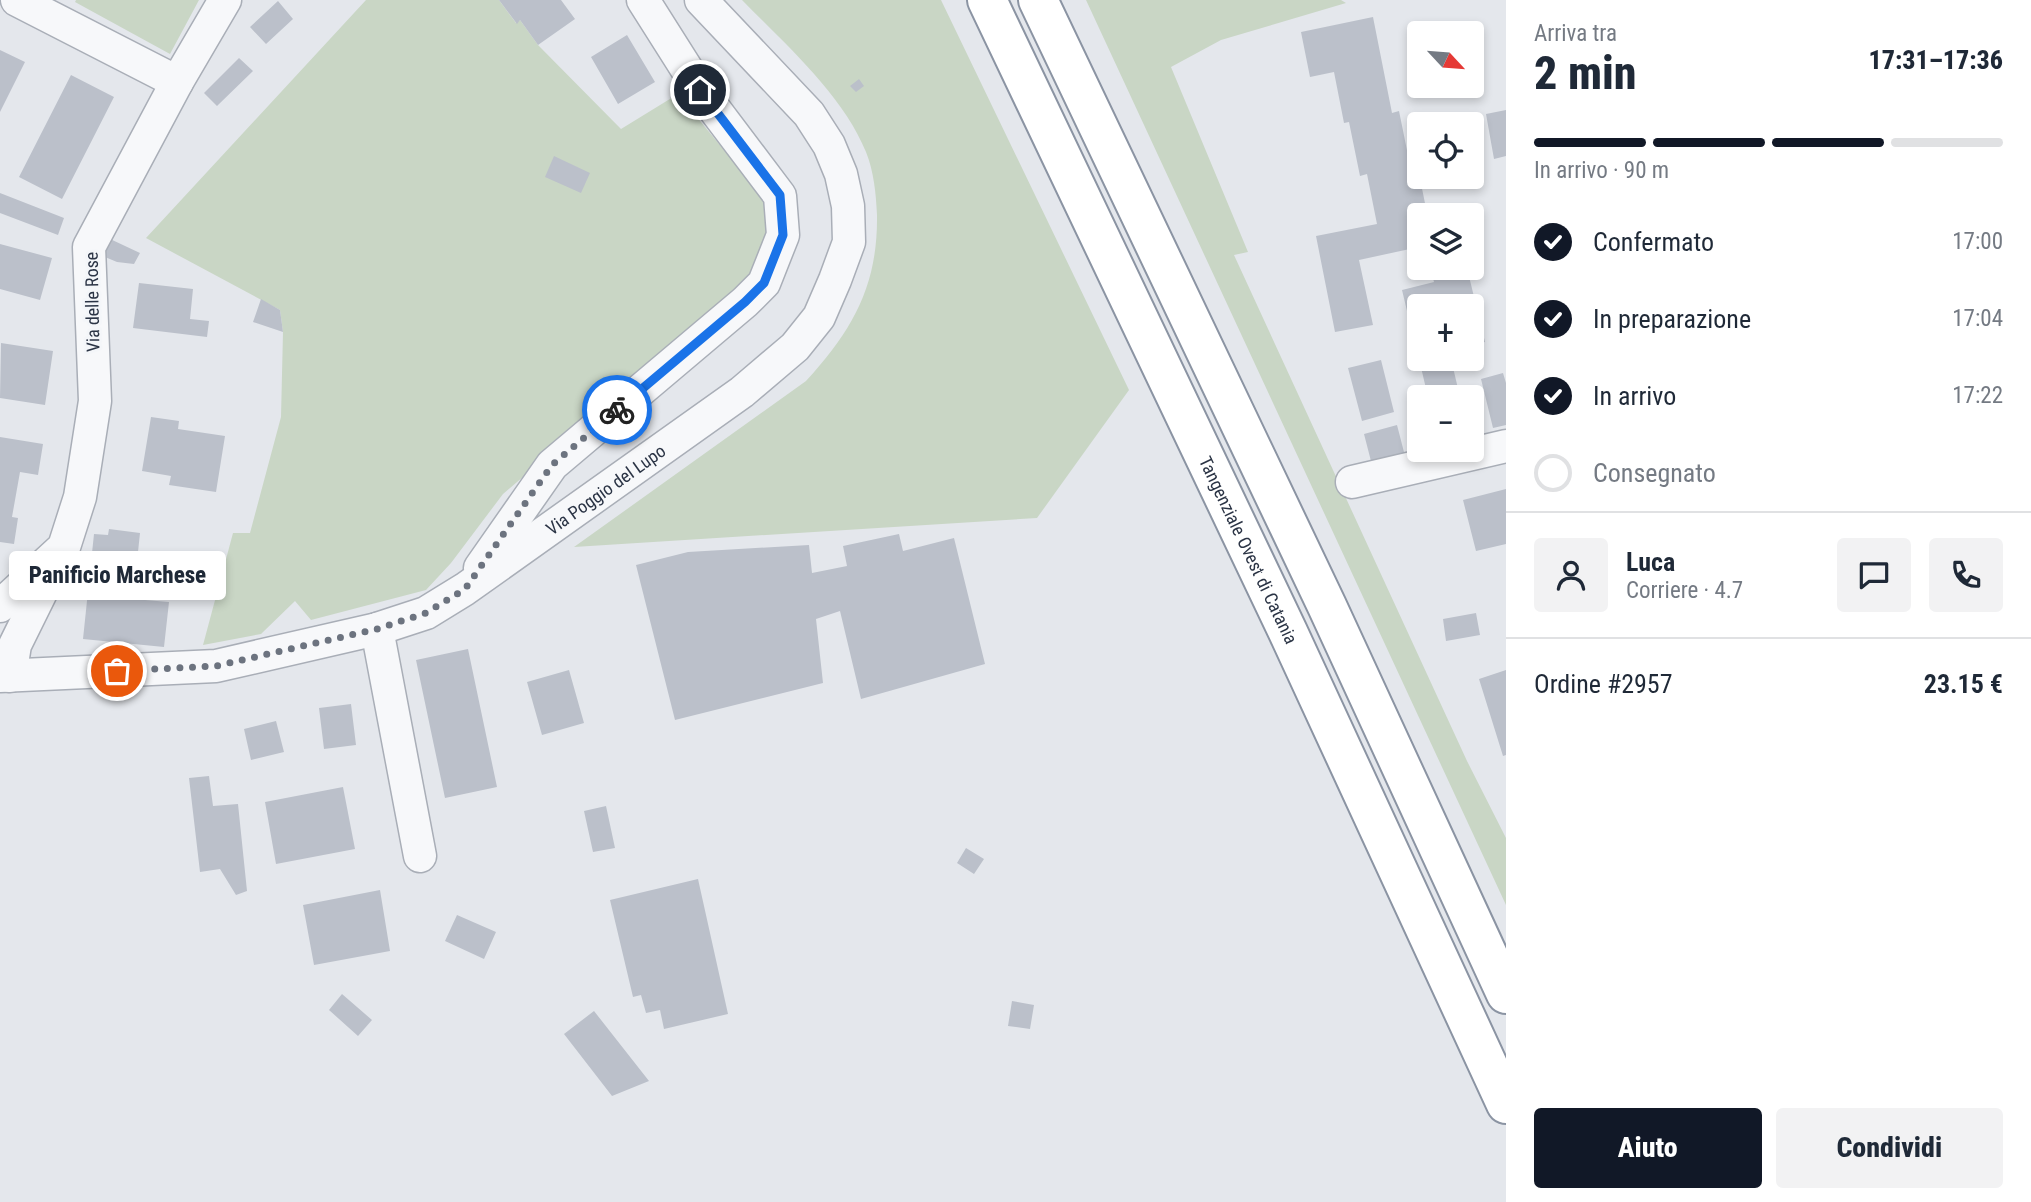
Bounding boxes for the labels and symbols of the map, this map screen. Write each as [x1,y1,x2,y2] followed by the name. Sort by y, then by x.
[1407,21,1484,98] north arrow
[670,60,730,120] pin
[81,252,103,352] street label: Via delle Rose
[582,375,652,445] courier
[542,440,669,539] street label: Via Poggio del Lupo
[1195,453,1302,647] street label: Tangenziale Ovest di Catania
[9,552,226,601] callout: Panificio Marchese
[87,641,147,701] pin

